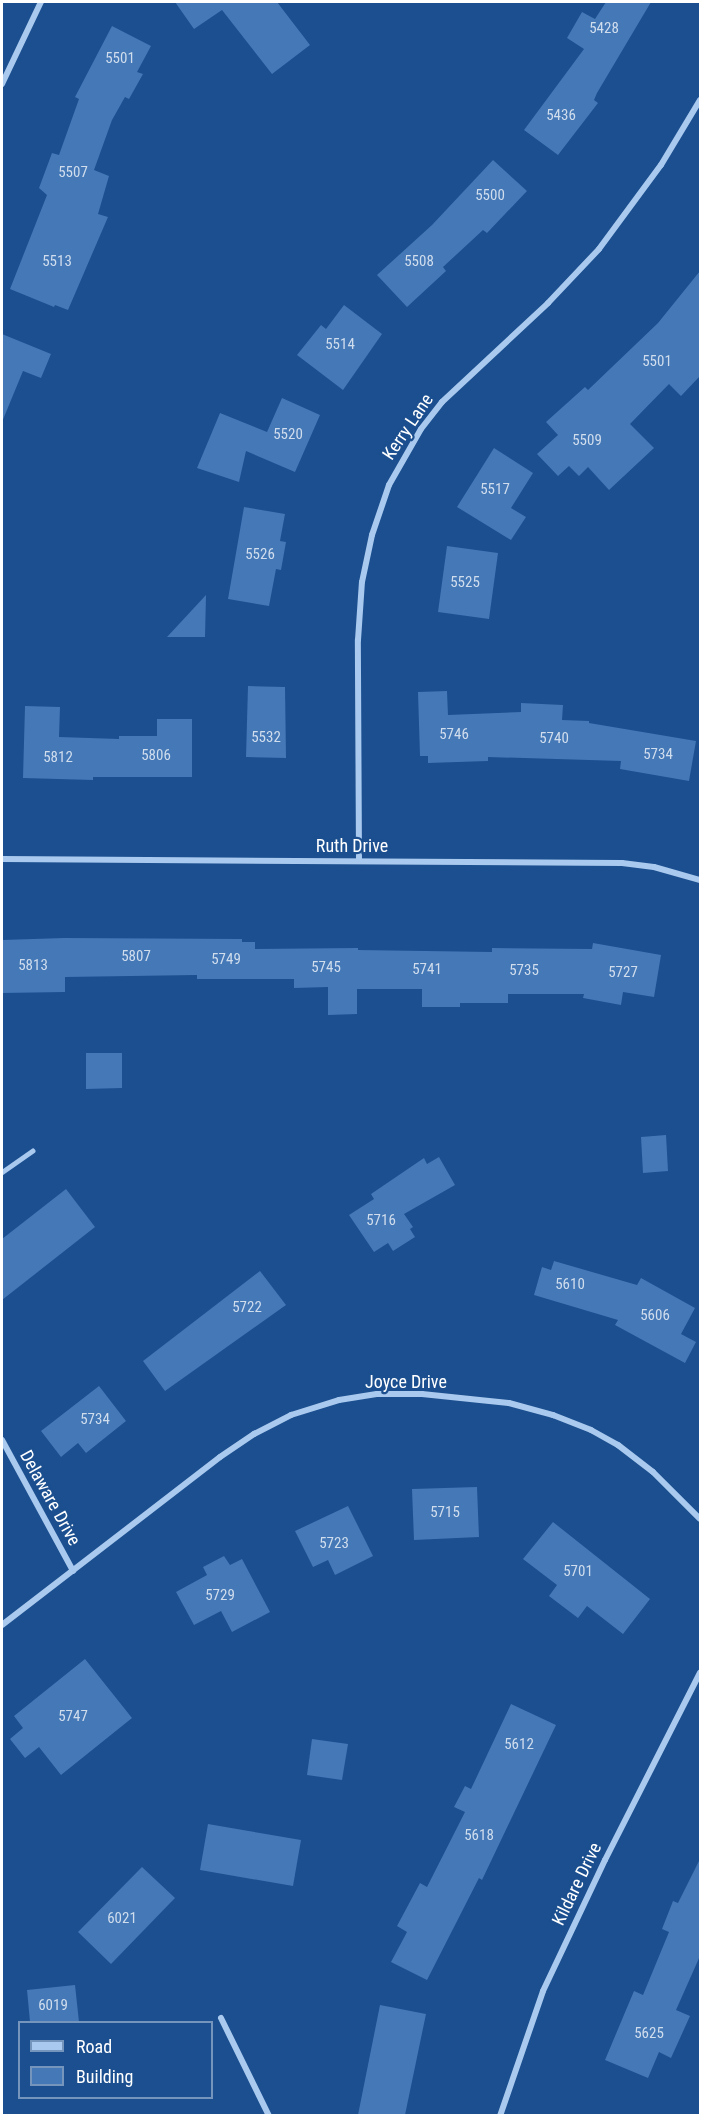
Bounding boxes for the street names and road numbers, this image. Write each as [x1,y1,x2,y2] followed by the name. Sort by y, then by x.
[378,390,438,464] street label: Kerry Lane
[316,835,388,857] street label: Ruth Drive
[365,1371,447,1393] street label: Joyce Drive
[15,1447,85,1549] street label: Delaware Drive
[548,1839,606,1929] street label: Kildare Drive

